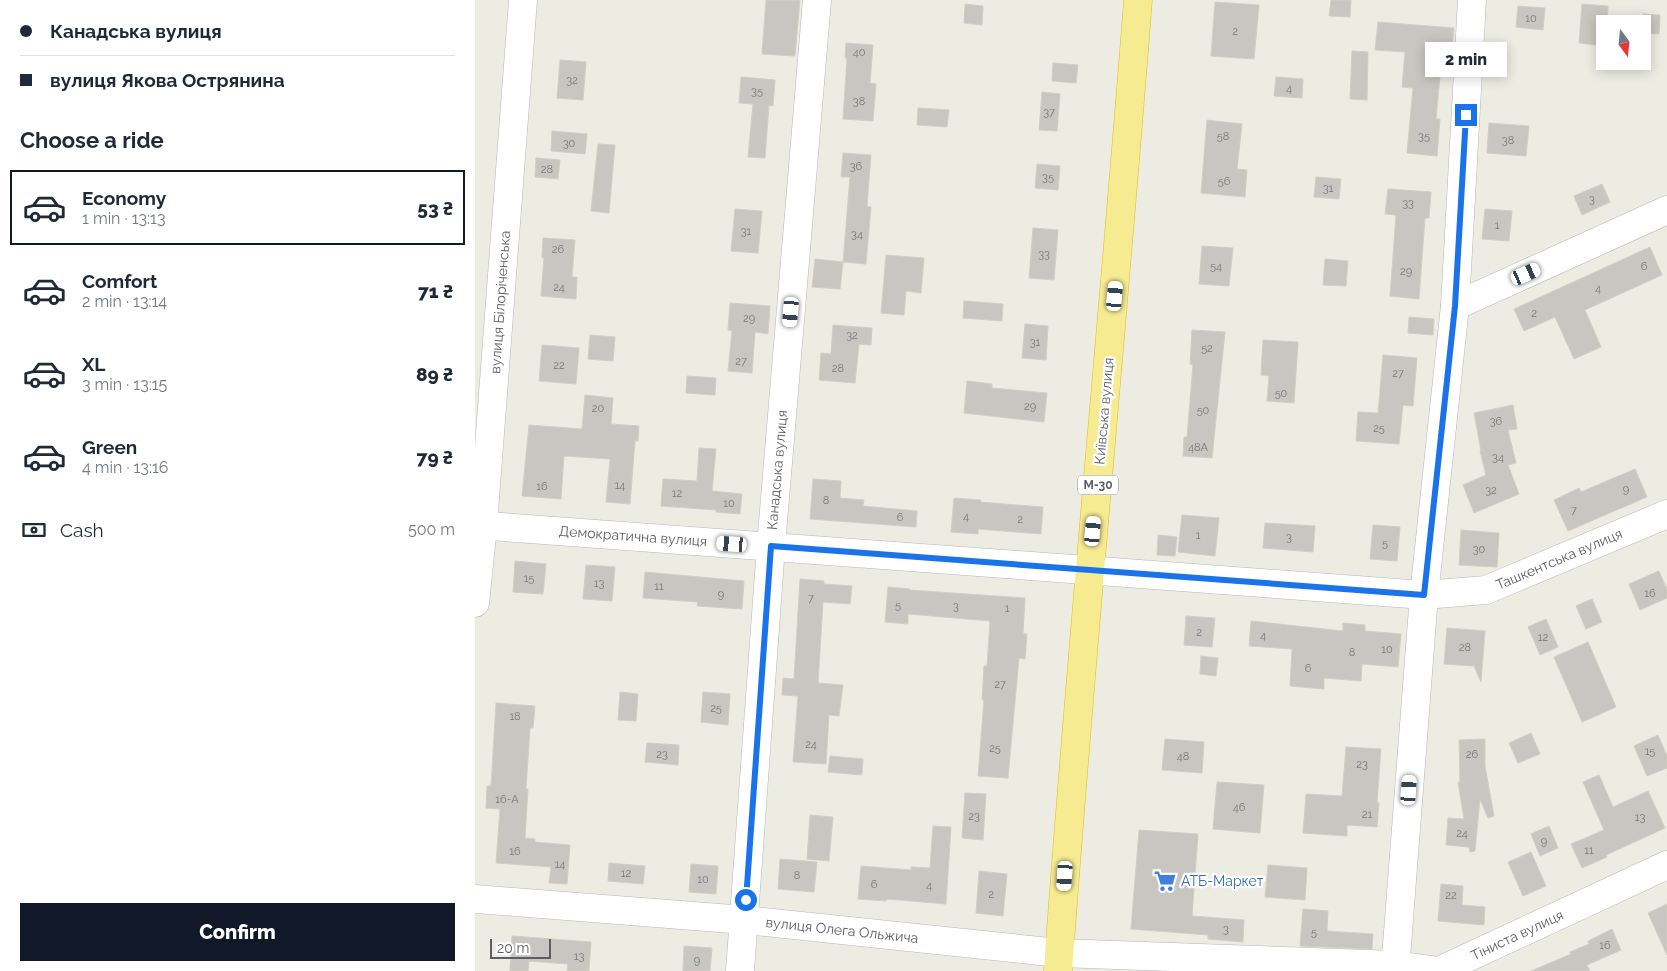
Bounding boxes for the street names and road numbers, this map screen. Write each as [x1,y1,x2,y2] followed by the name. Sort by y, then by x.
[487,230,513,374] street label: вулиця Білоріченська
[1091,357,1117,465] street label: Київська вулиця
[764,409,790,531] street label: Канадська вулиця
[1078,476,1118,494] road number: М-30
[558,523,708,549] street label: Демократична вулиця
[1493,525,1625,593] street label: Ташкентська вулиця
[1468,907,1566,963] street label: Тіниста вулиця
[765,914,919,946] street label: вулиця Олега Ольжича

